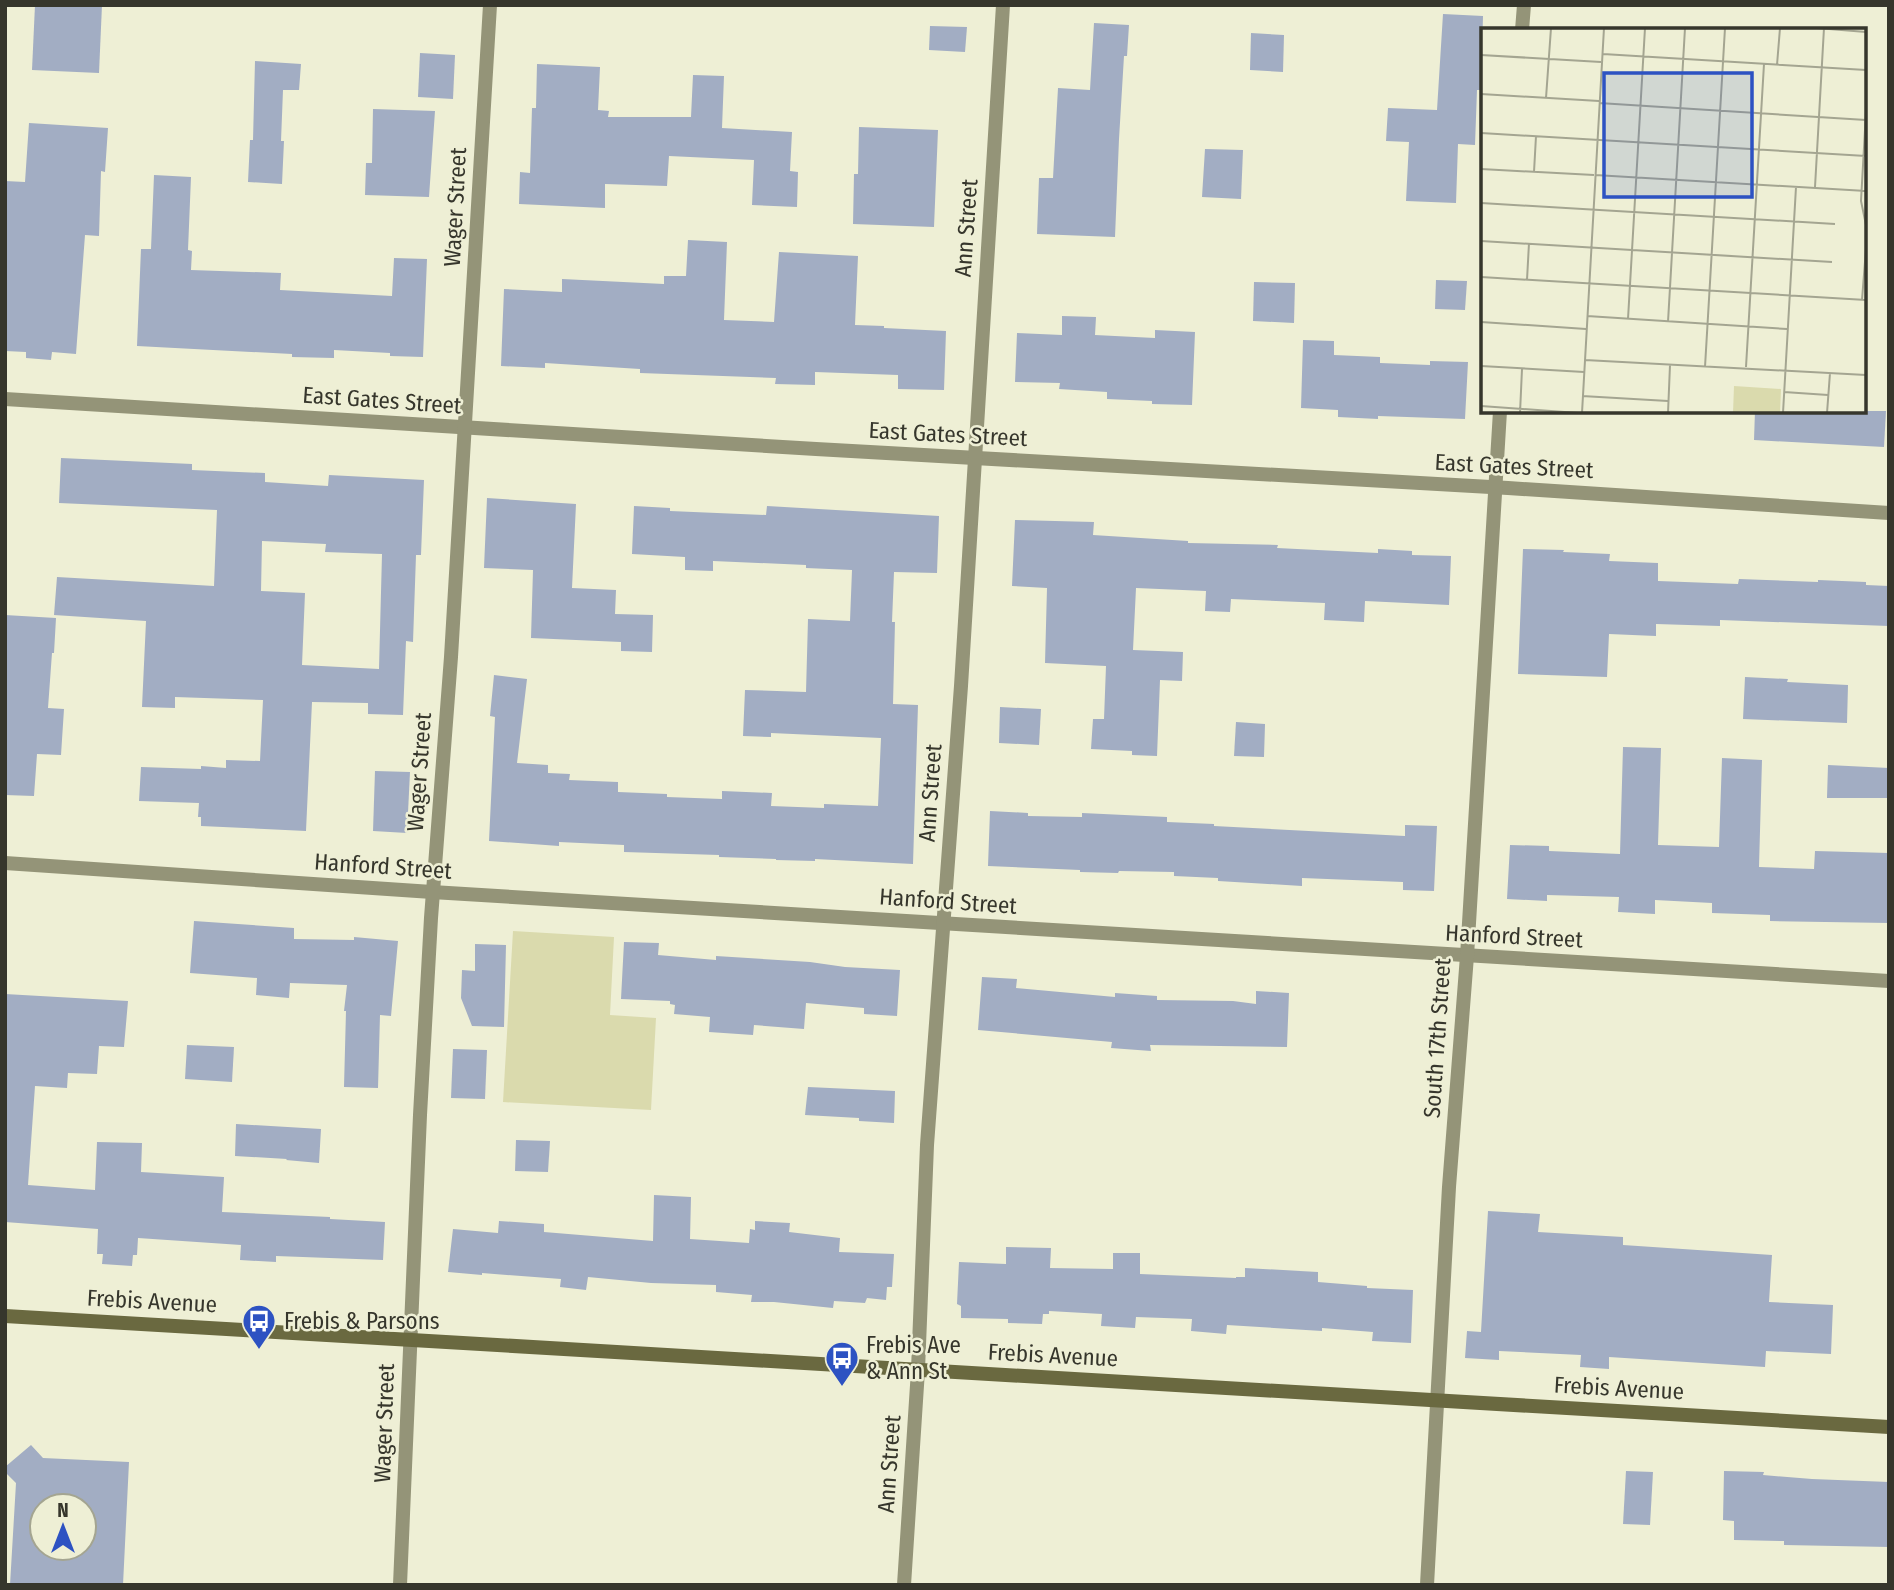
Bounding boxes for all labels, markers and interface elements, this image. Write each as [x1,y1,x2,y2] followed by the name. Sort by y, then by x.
[1481,28,1866,413] inset map
[438,146,472,267] street label: Wager Street
[949,178,983,278] street label: Ann Street
[302,380,463,420] street label: East Gates Street
[868,416,1029,452] street label: East Gates Street
[1434,448,1595,484] street label: East Gates Street
[401,711,437,833] street label: Wager Street
[913,743,947,843] street label: Ann Street
[313,847,453,885] street label: Hanford Street
[878,882,1018,920] street label: Hanford Street
[1444,918,1584,954] street label: Hanford Street
[1417,957,1457,1119] street label: South 17th Street
[86,1284,218,1318] street label: Frebis Avenue
[240,1302,278,1351] bus stop icon: Frebis & Parsons
[284,1307,440,1335] place label: Frebis & Parsons
[866,1331,961,1385] place label: Frebis Ave & Ann St
[987,1338,1119,1372] street label: Frebis Avenue
[823,1339,861,1388] bus stop icon: Frebis Ave & Ann St
[368,1362,400,1483] street label: Wager Street
[1553,1371,1685,1405] street label: Frebis Avenue
[872,1414,906,1514] street label: Ann Street
[28,1492,98,1562] north arrow
[57,1499,69,1522] text: N

